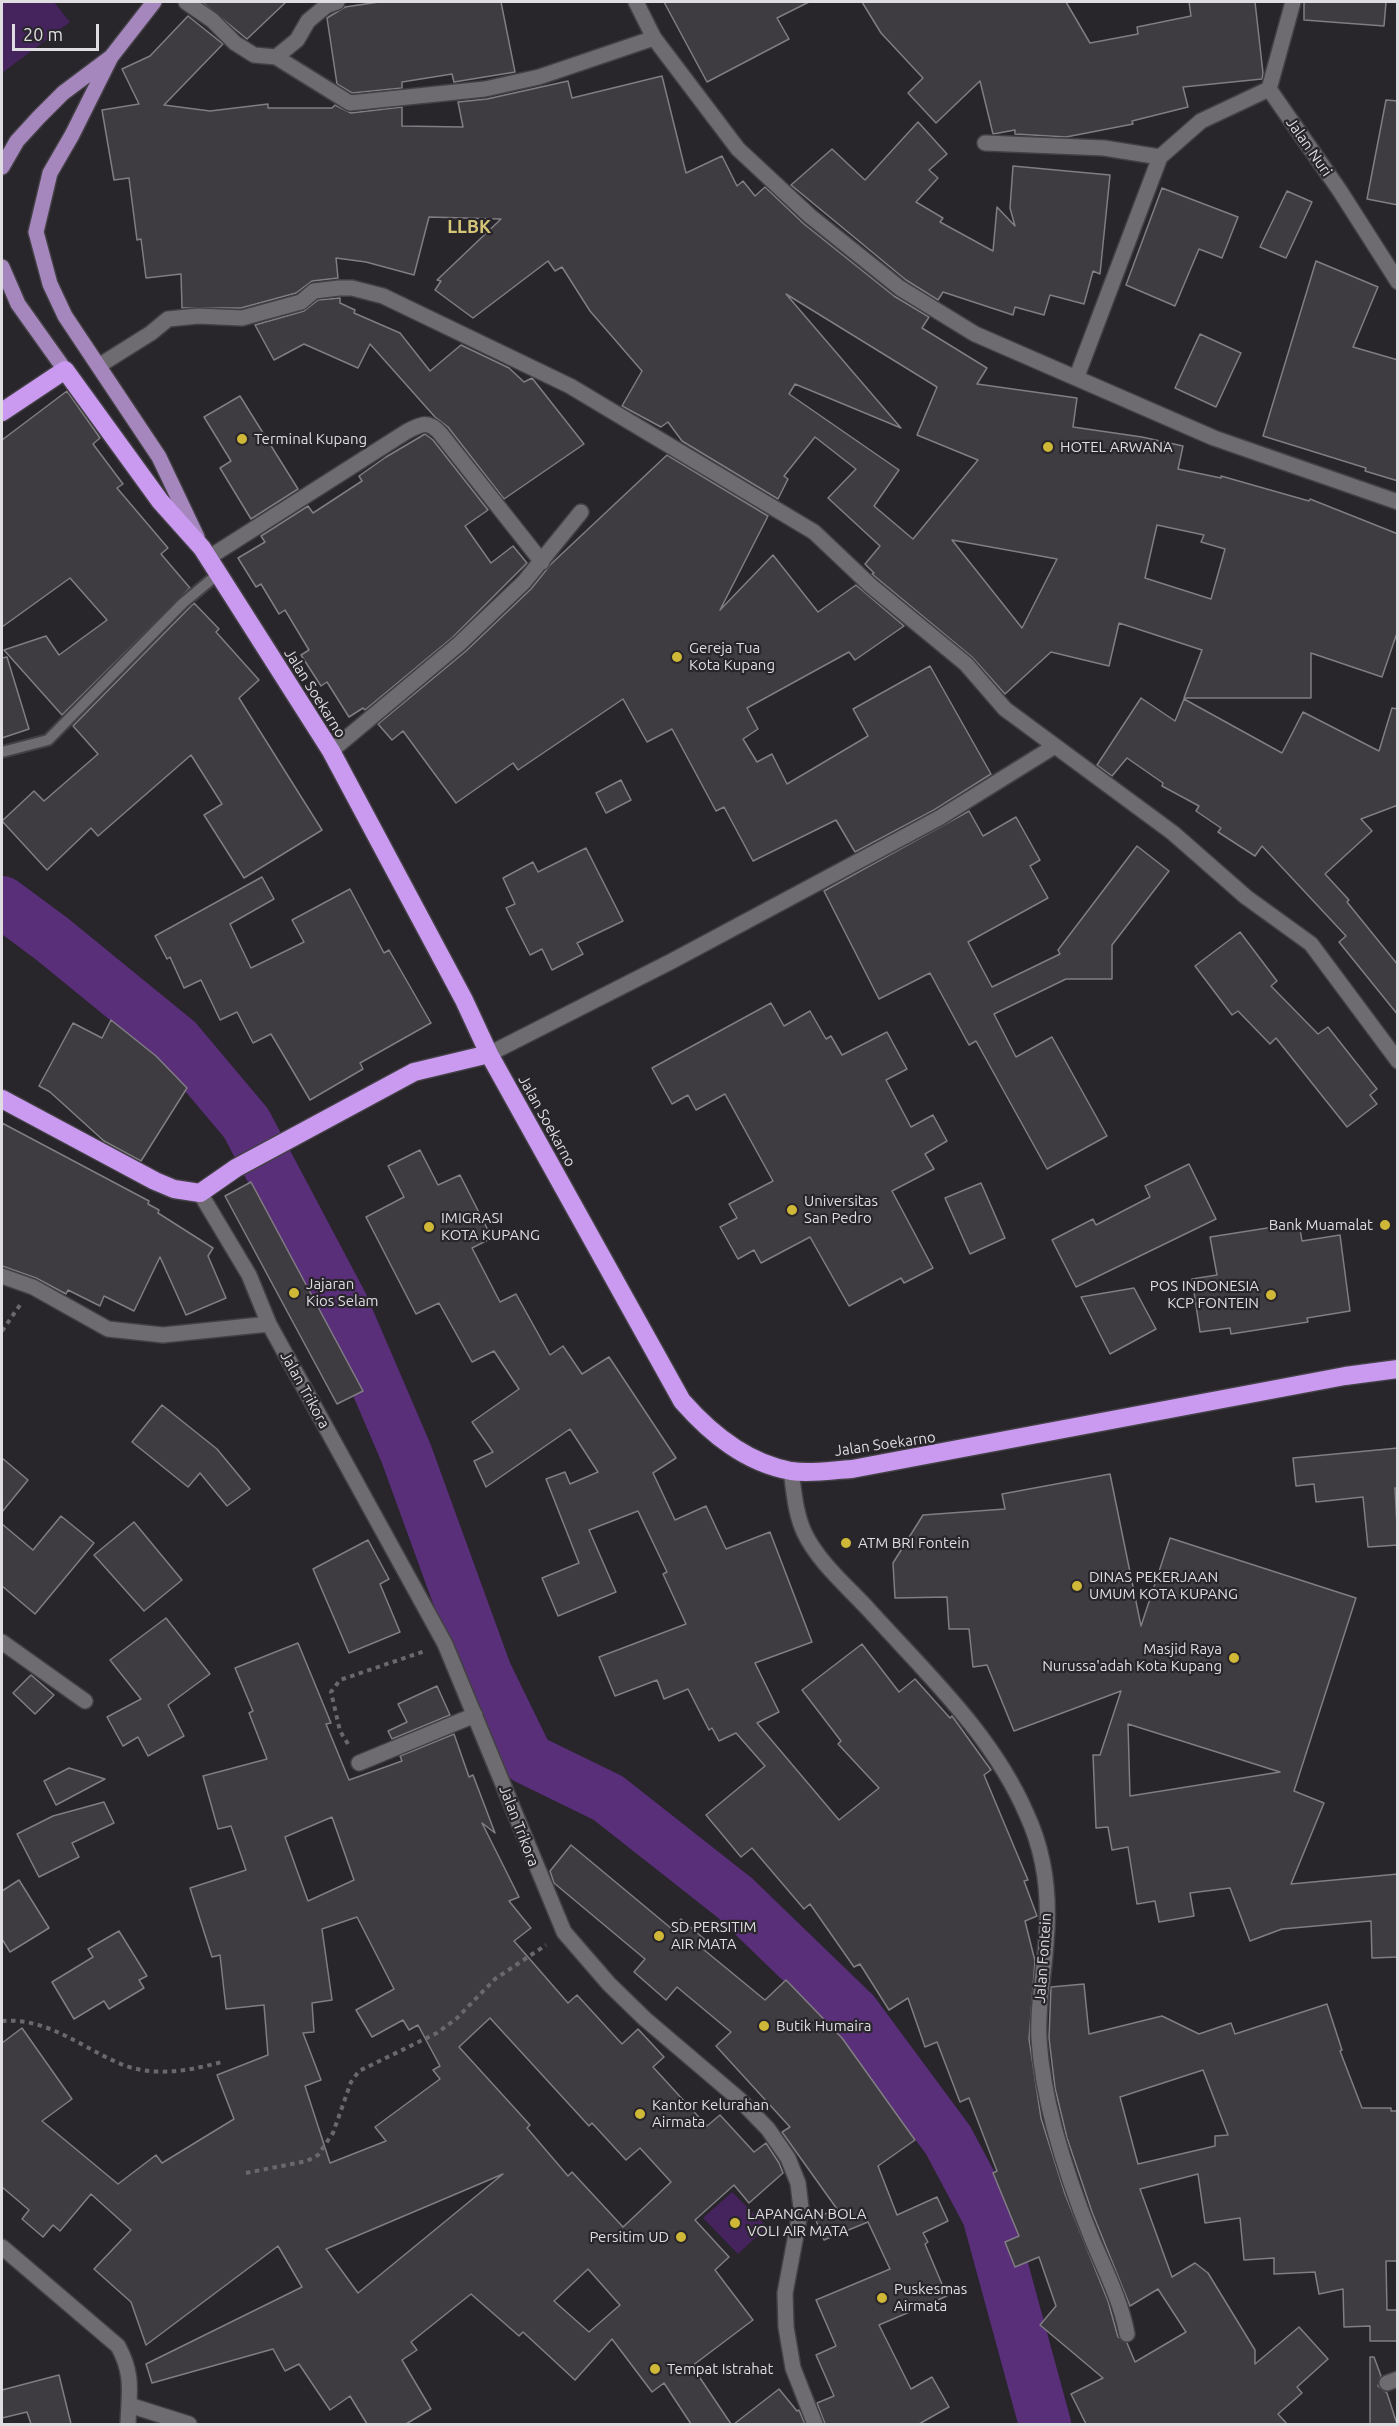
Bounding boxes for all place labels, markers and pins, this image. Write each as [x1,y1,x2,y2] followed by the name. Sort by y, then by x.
[254,430,367,448] place label: Terminal Kupang
[235,432,249,446] marker: Terminal Kupang
[1060,438,1173,456] place label: HOTEL ARWANA
[1041,440,1055,454] marker: HOTEL ARWANA
[689,639,775,674] place label: Gereja Tua Kota Kupang
[670,650,684,664] marker: Gereja Tua Kota Kupang
[804,1192,878,1227] place label: Universitas San Pedro
[785,1203,799,1217] marker: Universitas San Pedro
[441,1209,540,1244] place label: IMIGRASI KOTA KUPANG
[1269,1216,1373,1234] place label: Bank Muamalat
[1378,1218,1392,1232] marker: Bank Muamalat
[422,1220,436,1234] marker: IMIGRASI KOTA KUPANG
[306,1275,379,1310] place label: Jajaran Kios Selam
[1150,1277,1259,1312] place label: POS INDONESIA KCP FONTEIN
[287,1286,301,1300] marker: Jajaran Kios Selam
[1264,1288,1278,1302] marker: POS INDONESIA KCP FONTEIN
[858,1534,969,1552] place label: ATM BRI Fontein
[839,1536,853,1550] marker: ATM BRI Fontein
[1089,1568,1238,1603] place label: DINAS PEKERJAAN UMUM KOTA KUPANG
[1070,1579,1084,1593] marker: DINAS PEKERJAAN UMUM KOTA KUPANG
[1042,1640,1222,1675] place label: Masjid Raya Nurussa'adah Kota Kupang
[1227,1651,1241,1665] marker: Masjid Raya Nurussa'adah Kota Kupang
[671,1918,757,1953] place label: SD PERSITIM AIR MATA
[652,1929,666,1943] marker: SD PERSITIM AIR MATA
[776,2017,871,2035] place label: Butik Humaira
[757,2019,771,2033] marker: Butik Humaira
[652,2096,769,2131] place label: Kantor Kelurahan Airmata
[633,2107,647,2121] marker: Kantor Kelurahan Airmata
[747,2205,866,2240] place label: LAPANGAN BOLA VOLI AIR MATA
[728,2216,742,2230] marker: LAPANGAN BOLA VOLI AIR MATA
[589,2228,669,2246] place label: Persitim UD
[674,2230,688,2244] marker: Persitim UD
[894,2280,967,2315] place label: Puskesmas Airmata
[875,2291,889,2305] marker: Puskesmas Airmata
[667,2360,773,2378] place label: Tempat Istrahat
[648,2362,662,2376] marker: Tempat Istrahat

